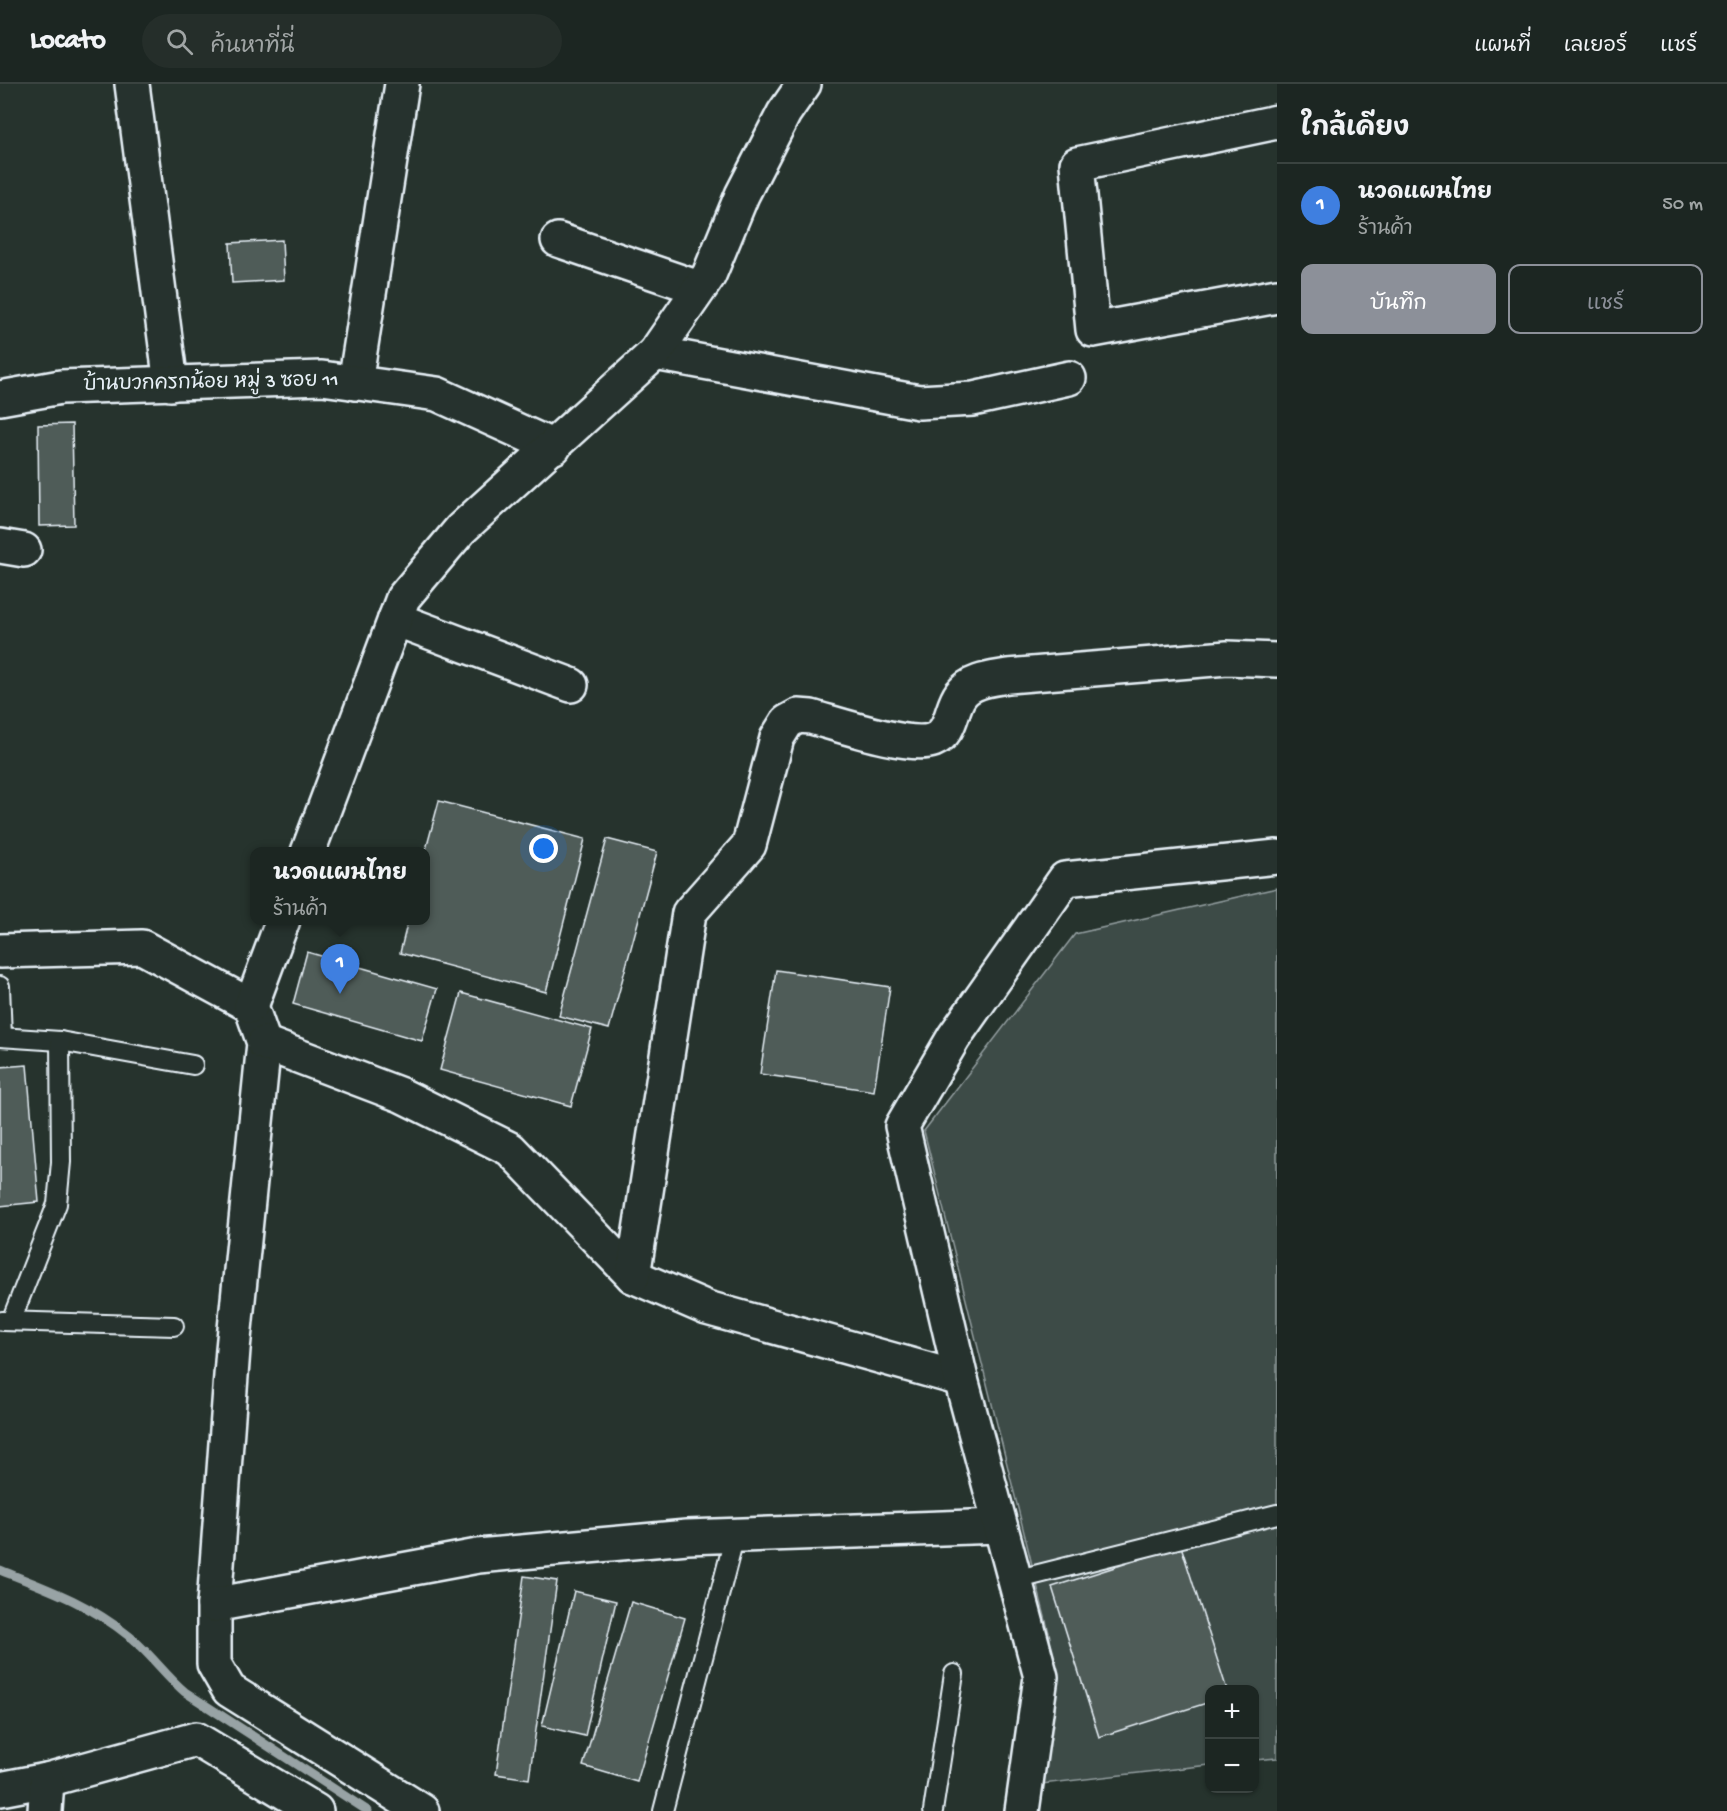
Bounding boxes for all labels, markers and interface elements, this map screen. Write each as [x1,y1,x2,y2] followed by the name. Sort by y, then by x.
[142,14,562,68] search box
[30,25,106,58] text: Locato
[163,25,196,58] icon: search
[211,35,294,61] text: ค้นหาที่นี่
[1474,35,1531,60] text: แผนที่
[1564,35,1627,60] text: เลเยอร์
[1660,35,1697,60] text: แชร์
[1301,115,1409,146] text: ใกล้เคียง
[1358,181,1492,207] text: นวดแผนไทย
[1316,194,1325,217] text: 1
[1662,194,1703,217] text: 50 m
[1358,219,1413,242] text: ร้านค้า
[1301,264,1496,334] button: บันทึก
[1508,264,1703,334] button: แชร์
[83,365,339,399] street label: บ้านบวกครกน้อย หมู่ 3 ซอย 11
[529,834,558,863] your location
[250,847,430,925] popup
[273,862,407,888] text: นวดแผนไทย
[273,900,328,923] text: ร้านค้า
[320,944,360,994] pin: 1
[1205,1685,1259,1793] map controls
[1205,1685,1259,1739] button: +
[1205,1739,1259,1793] button: −

